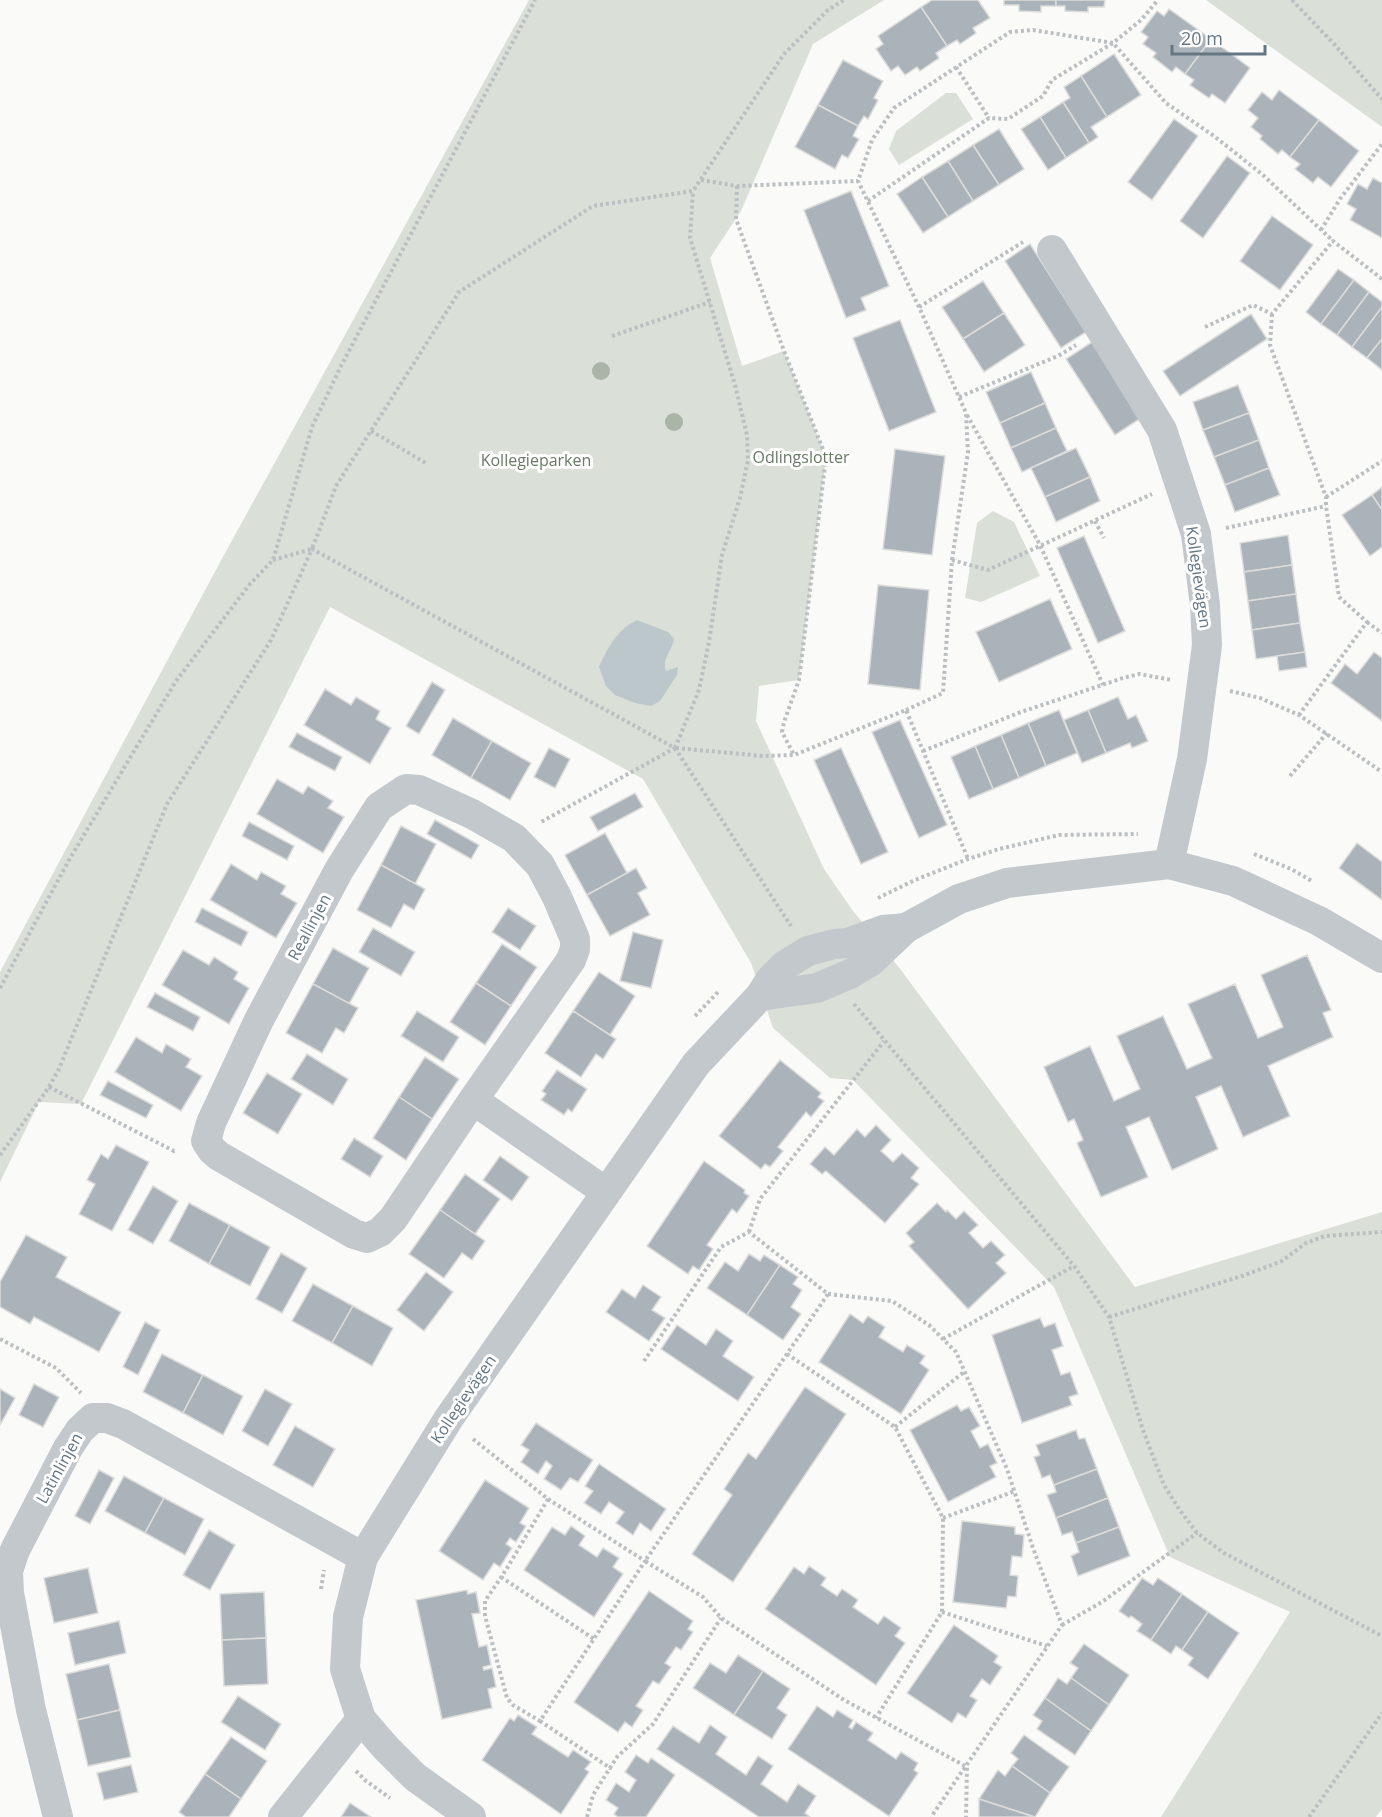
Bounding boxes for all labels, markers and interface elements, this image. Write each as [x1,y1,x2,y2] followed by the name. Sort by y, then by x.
[1172,18,1265,56] scale bar
[1181,26,1223,50] text: 20 m
[752,446,850,468] park label: Odlingslotter
[481,449,591,471] park label: Kollegieparken
[1181,525,1217,629] street label: Kollegievägen
[282,890,336,964] street label: Reallinjen
[425,1350,501,1448] street label: Kollegievägen
[31,1429,87,1507] street label: Latinlinjen

